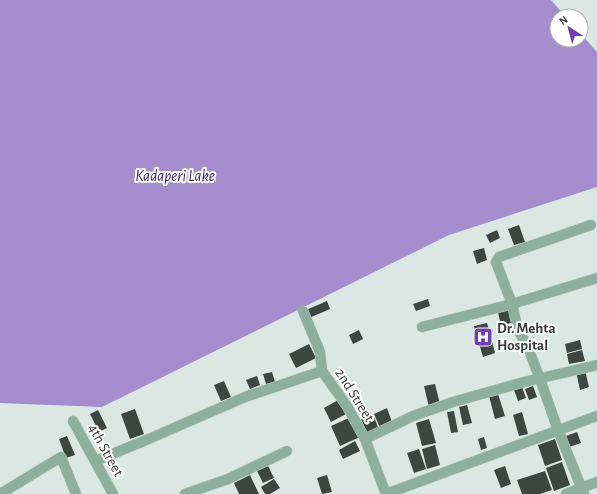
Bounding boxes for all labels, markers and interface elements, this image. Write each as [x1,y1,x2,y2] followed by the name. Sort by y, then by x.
[549,8,589,48] north arrow
[557,14,570,27] text: N
[135,168,215,185] water label: Kadaperi Lake
[497,321,556,353] place label: Dr. Mehta Hospital
[472,326,494,348] hospital icon: Dr. Mehta Hospital
[332,366,377,425] street label: 2nd Street
[85,421,126,479] street label: 4th Street

